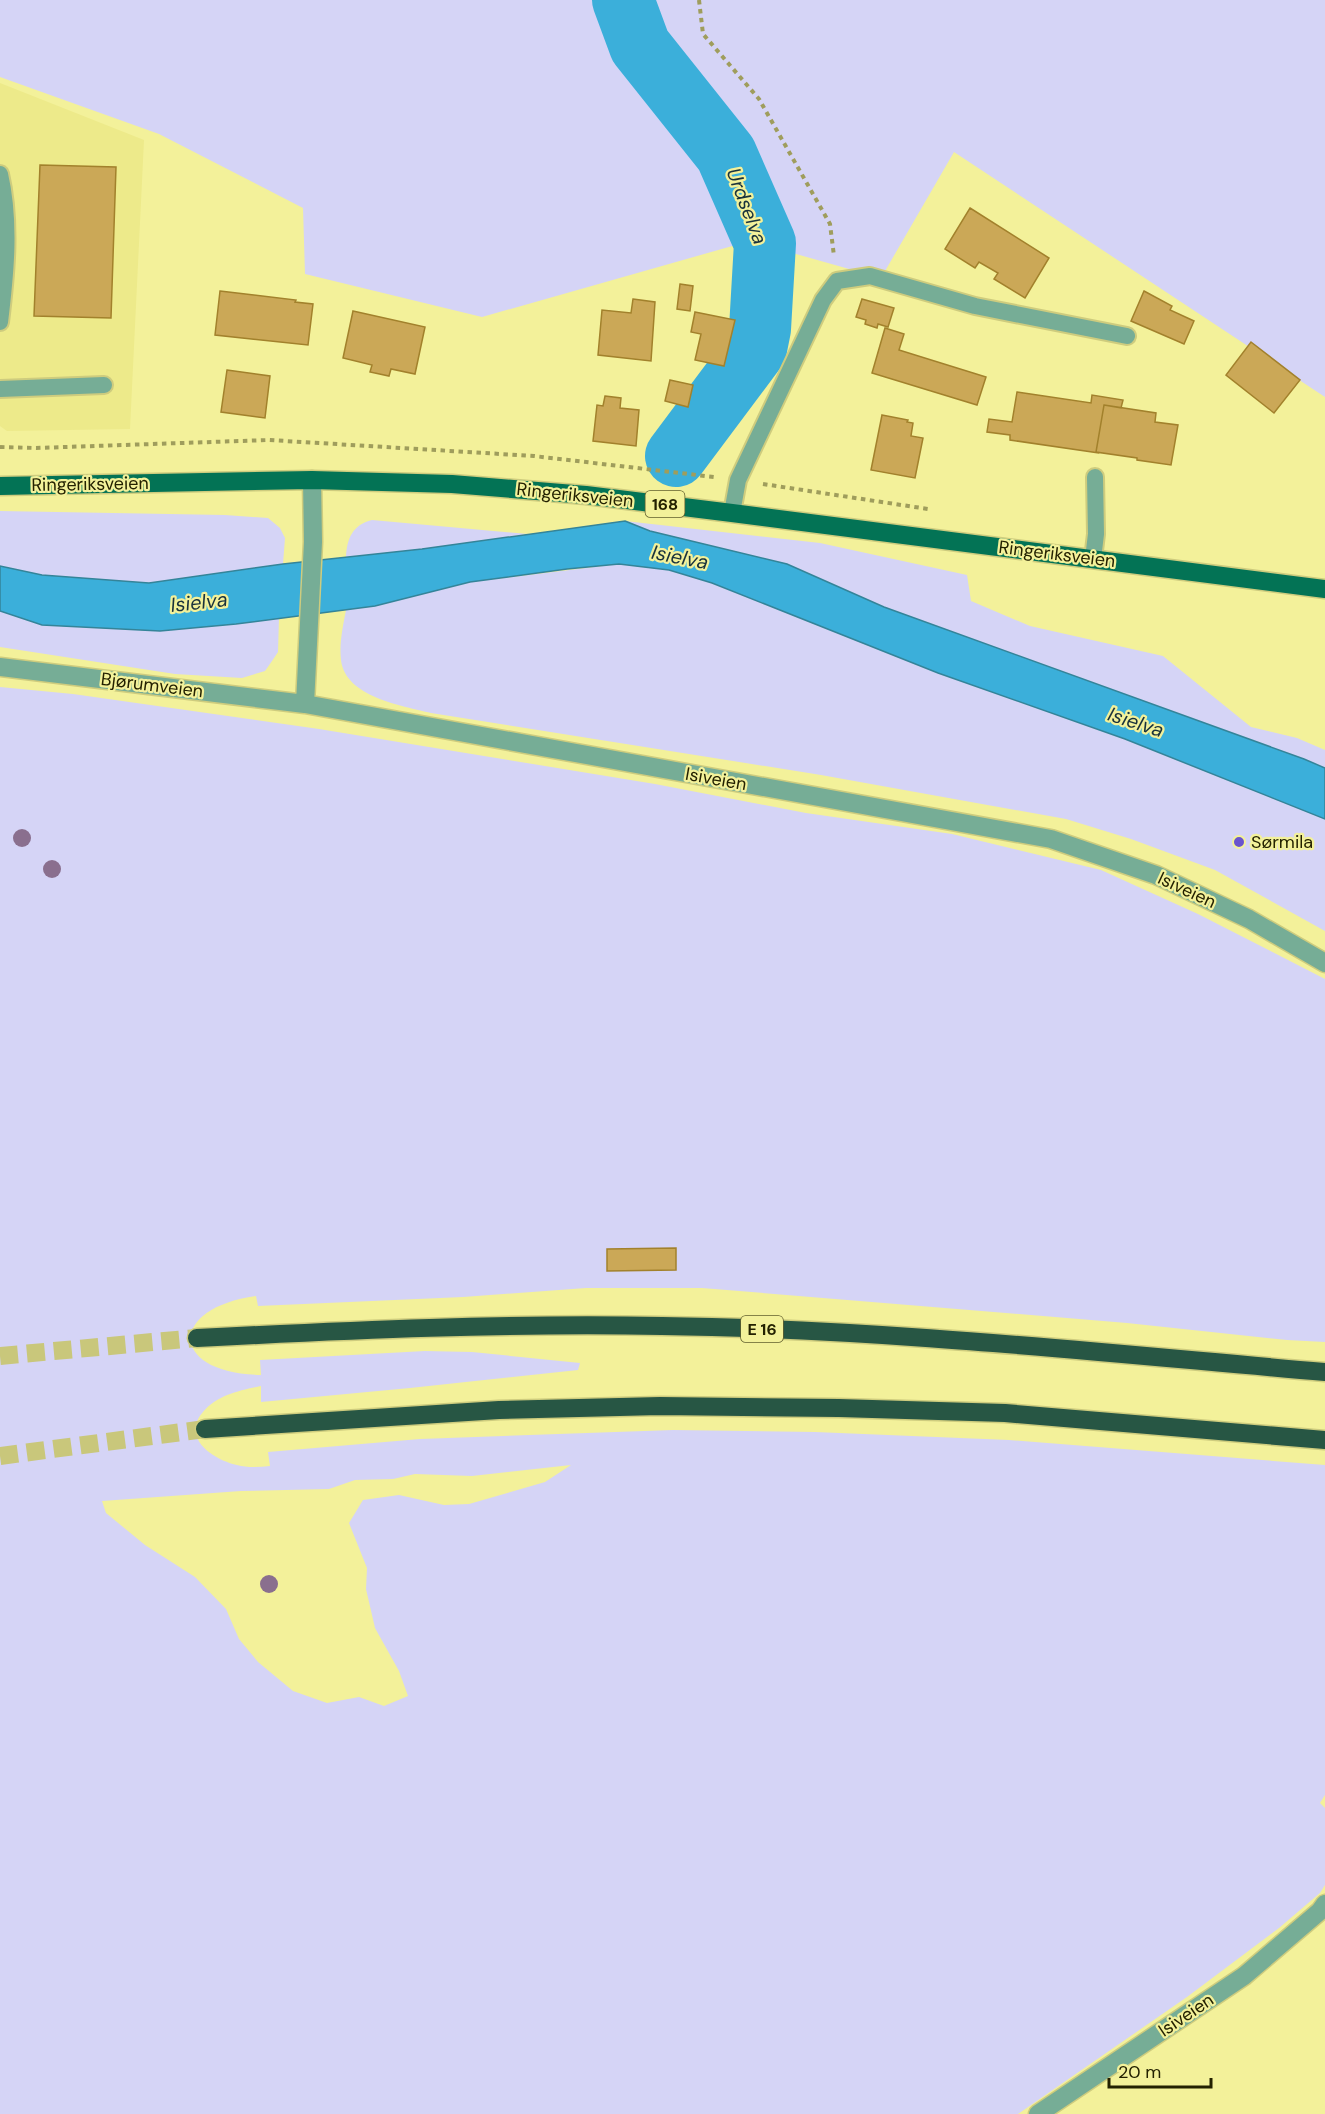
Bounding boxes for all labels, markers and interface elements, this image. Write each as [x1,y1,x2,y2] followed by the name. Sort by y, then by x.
[721,164,773,248] water label: Urdselva
[31,471,149,497] street label: Ringeriksveien
[515,477,635,513] street label: Ringeriksveien
[646,491,684,517] road number: 168
[997,535,1117,573] street label: Ringeriksveien
[649,539,711,575] water label: Isielva
[169,586,229,618] water label: Isielva
[99,667,205,703] street label: Bjørumveien
[1105,701,1167,743] water label: Isielva
[684,762,748,796] street label: Isiveien
[1251,830,1313,854] place label: Sørmila
[1232,835,1246,849] marker: Sørmila
[1154,866,1220,914] street label: Isiveien
[741,1316,783,1342] road number: E 16
[1154,1988,1218,2042] street label: Isiveien
[1109,2051,1211,2089] scale bar
[1118,2060,1161,2084] text: 20 m

